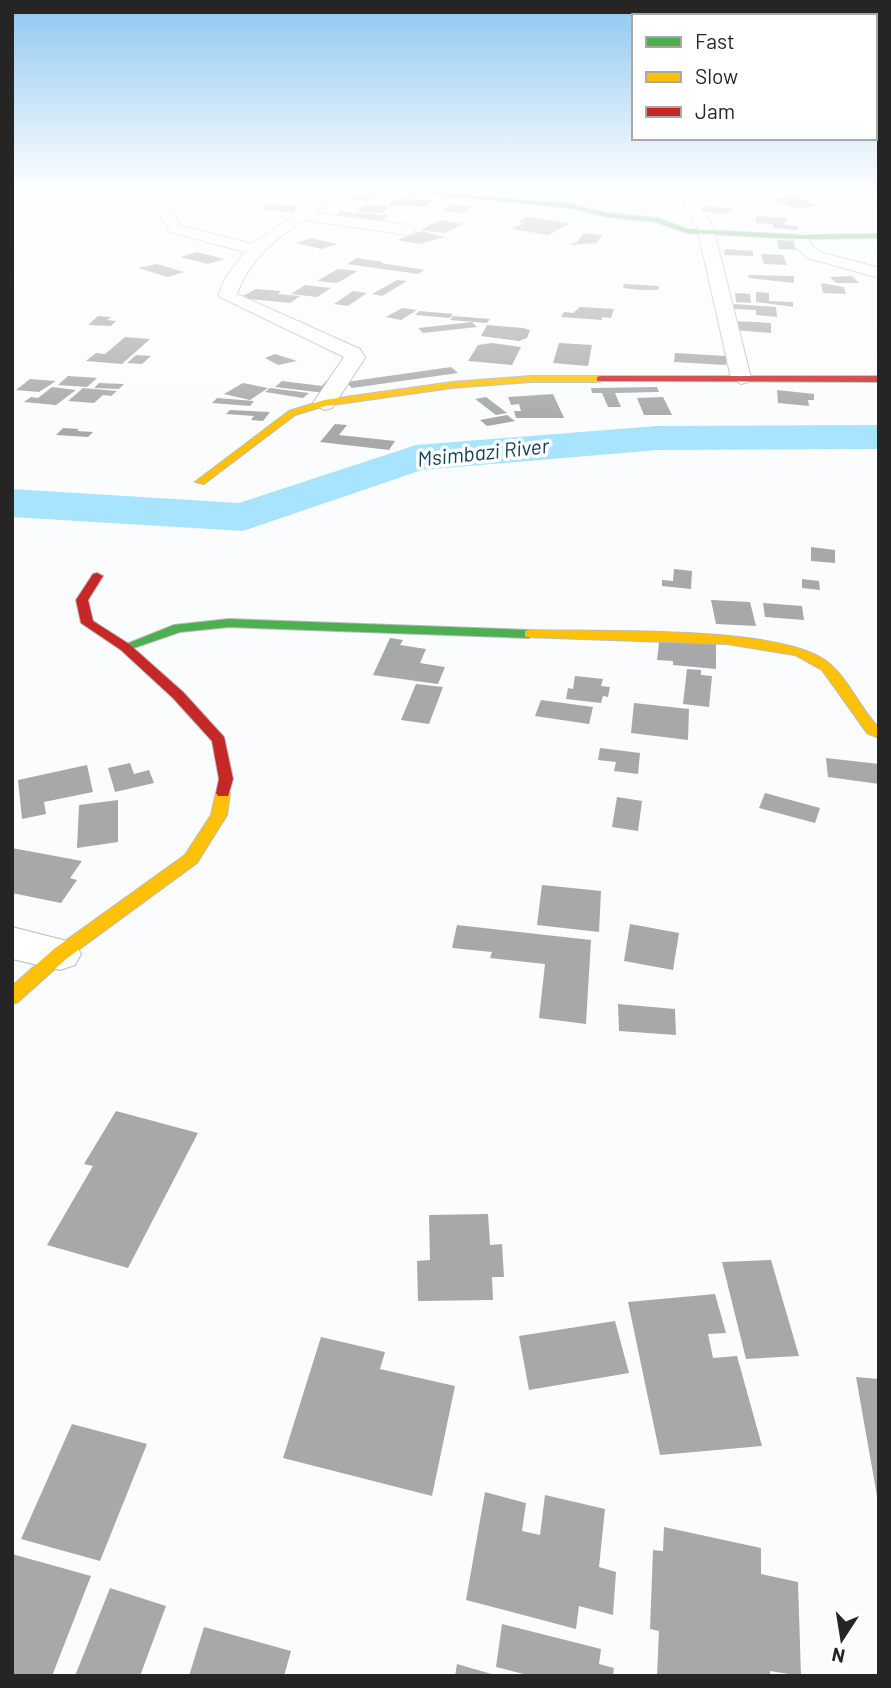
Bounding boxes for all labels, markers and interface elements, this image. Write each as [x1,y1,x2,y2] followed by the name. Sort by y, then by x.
[632,14,877,140] legend
[695,28,735,53] text: Fast
[695,63,738,88] text: Slow
[695,98,735,123] text: Jam
[416,432,550,471] water label: Msimbazi River
[807,1604,877,1674] north arrow
[830,1644,847,1669] text: N

